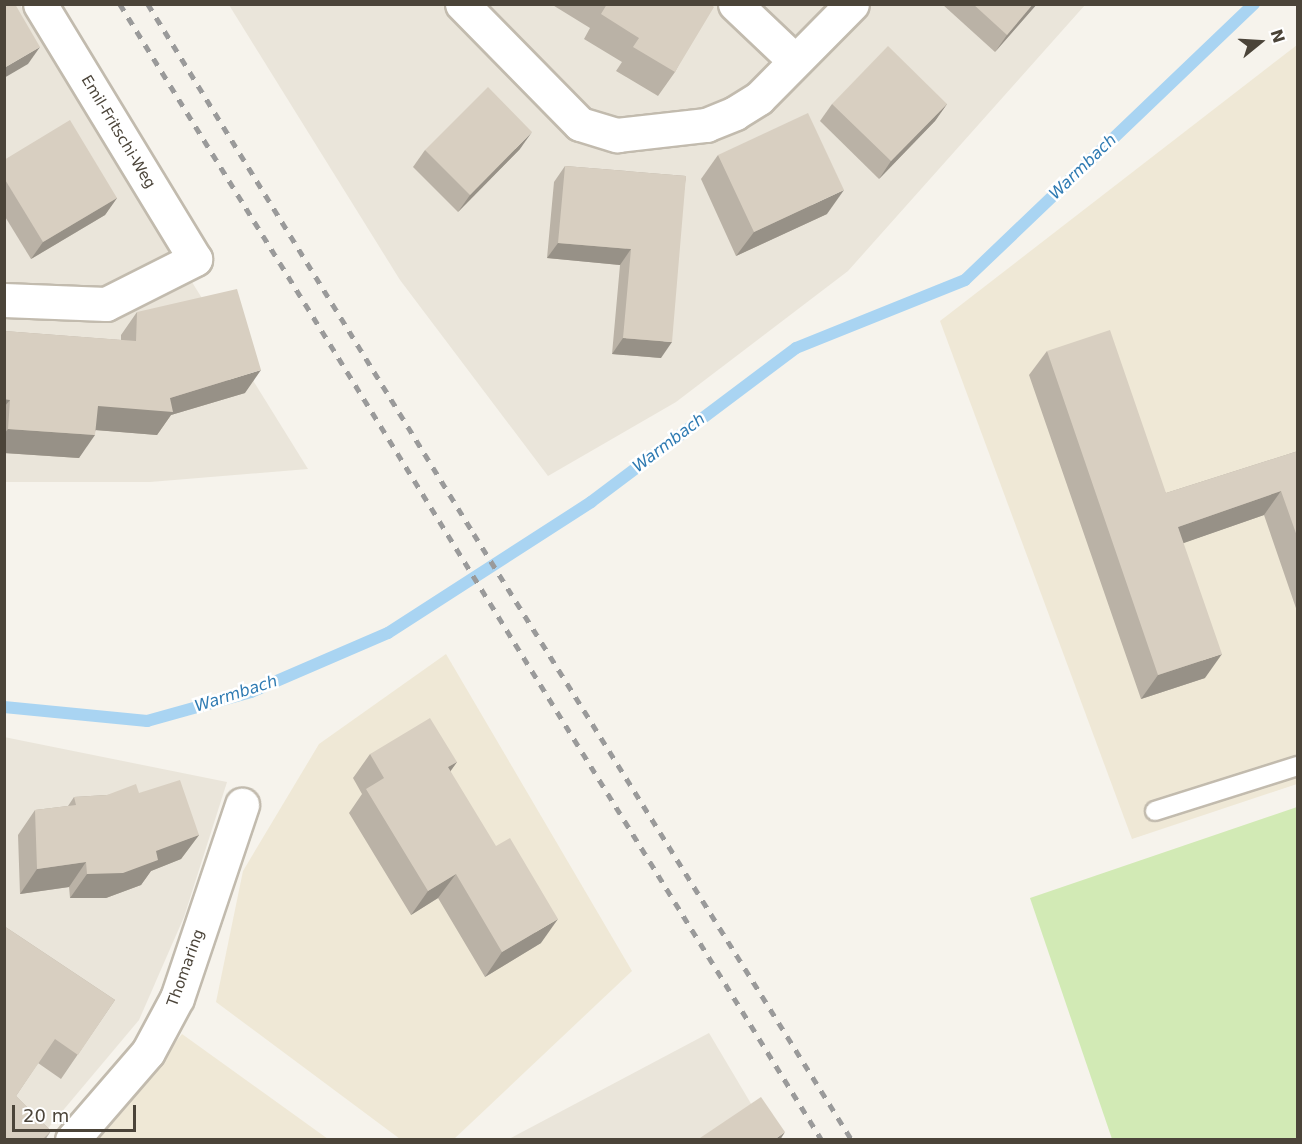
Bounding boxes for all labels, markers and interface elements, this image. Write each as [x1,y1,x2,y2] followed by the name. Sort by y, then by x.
[1230,12,1290,72] north arrow
[1266,27,1289,46] text: N
[77,72,159,192] street label: Emil-Fritschi-Weg
[1045,130,1121,204] water label: Warmbach
[629,410,709,476] water label: Warmbach
[192,672,280,716] water label: Warmbach
[164,927,208,1009] street label: Thomaring
[15,1093,140,1131] scale bar
[23,1105,69,1126] text: 20 m

